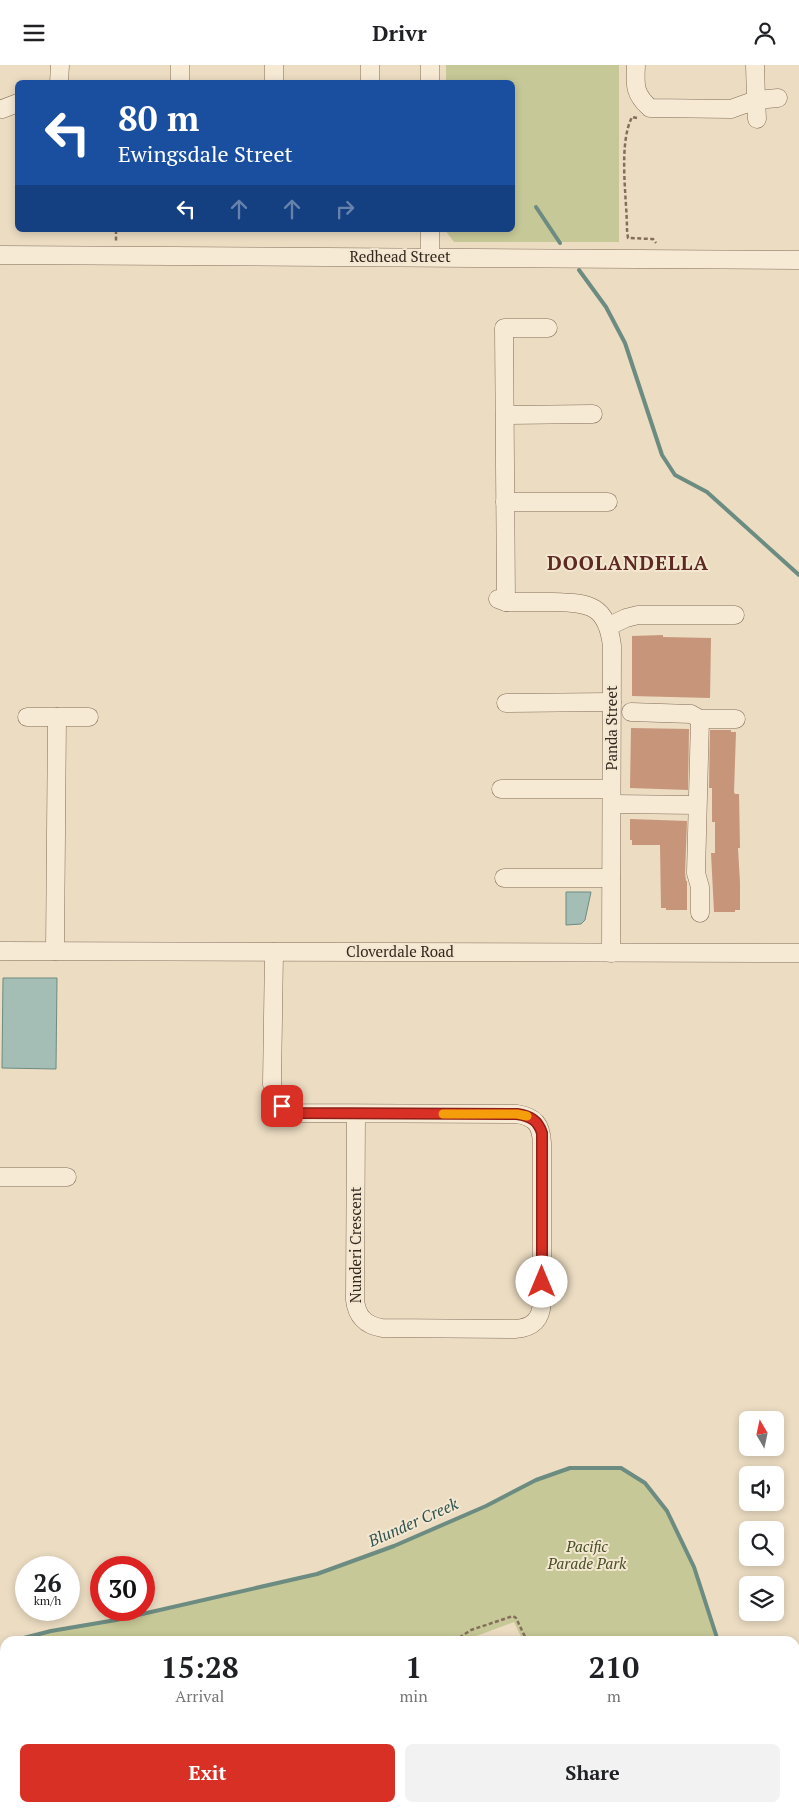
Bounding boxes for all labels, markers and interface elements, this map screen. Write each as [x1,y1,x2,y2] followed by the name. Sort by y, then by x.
[372,18,427,47] text: Drivr
[20,19,48,47] icon: menu
[751,19,779,47] icon: person
[118,95,199,141] text: 80 m
[35,100,100,165] icon: left
[118,139,293,168] text: Ewingsdale Street
[172,195,200,223] icon: left
[225,195,253,223] icon: ahead
[278,195,306,223] icon: ahead
[331,195,359,223] icon: right
[349,246,451,266] street label: Redhead Street
[547,549,709,576] district label: DOOLANDELLA
[601,685,621,770] street label: Panda Street
[346,941,454,961] street label: Cloverdale Road
[261,1085,303,1127] pin
[268,1092,296,1120] icon: arrive
[345,1186,365,1303] street label: Nunderi Crescent
[515,1255,567,1307] position arrow
[739,1411,784,1456] north arrow
[739,1411,784,1621] map controls
[739,1466,784,1511] button: sound
[364,1492,462,1552] water label: Blunder Creek
[739,1521,784,1566] button: search
[547,1536,627,1573] park label: Pacific Parade Park
[90,1556,155,1621] speed limit sign: 30
[33,1566,62,1599] text: 26
[739,1576,784,1621] button: layers
[34,1593,61,1608] text: km/h
[161,1647,239,1687] text: 15:28
[405,1647,422,1687] text: 1
[588,1647,639,1687] text: 210
[175,1685,224,1707] text: Arrival
[400,1685,428,1707] text: min
[607,1685,621,1707] text: m
[20,1744,395,1802] button: Exit
[405,1744,780,1802] button: Share

